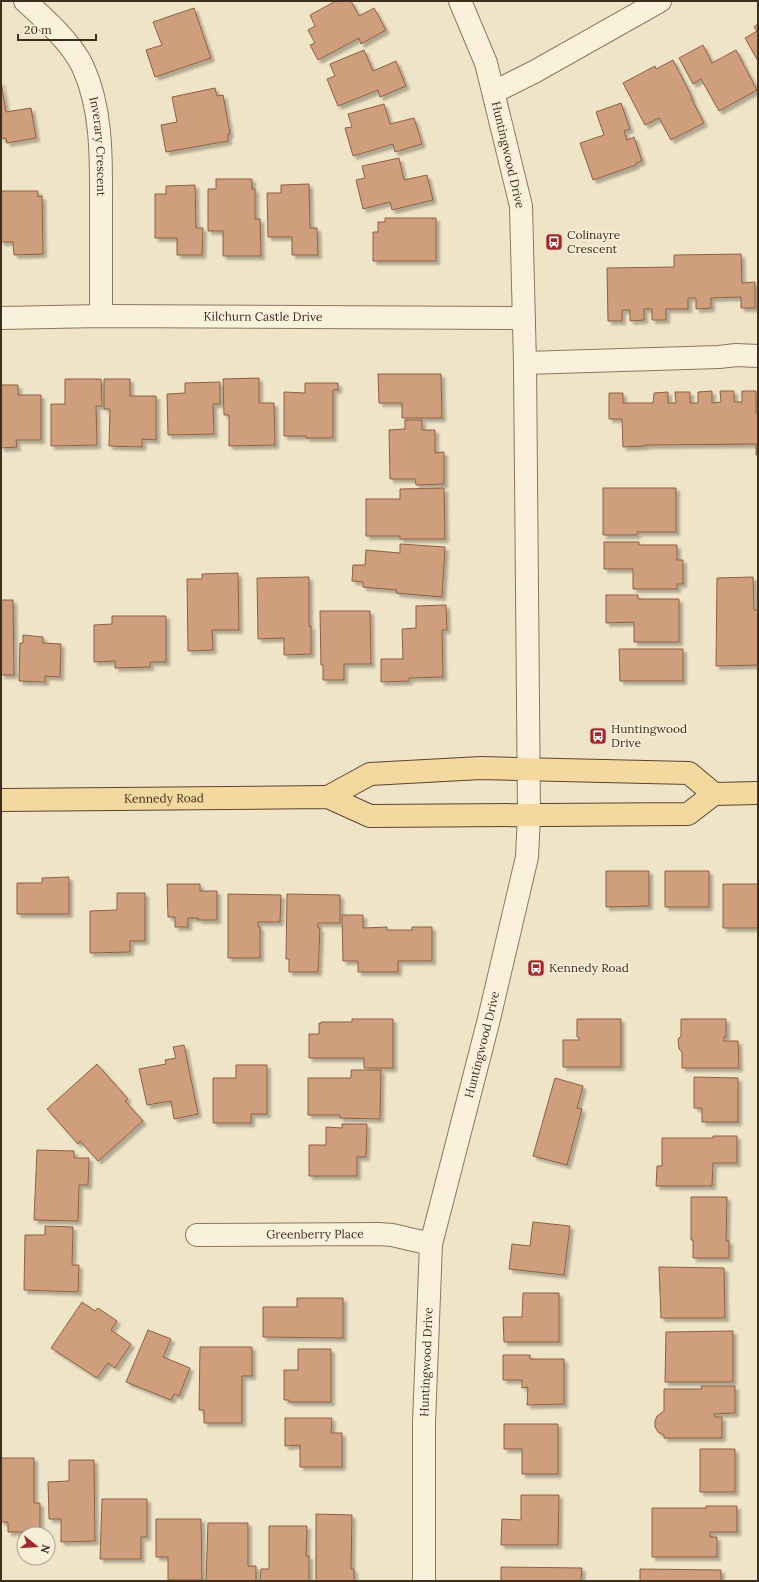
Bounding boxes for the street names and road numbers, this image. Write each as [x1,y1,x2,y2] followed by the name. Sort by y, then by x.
[86,95,109,197] street label: Inverary Crescent
[489,100,528,210] street label: Huntingwood Drive
[203,308,323,324] street label: Kilchurn Castle Drive
[124,790,204,806] street label: Kennedy Road
[461,989,502,1099] street label: Huntingwood Drive
[266,1226,364,1242] street label: Greenberry Place
[416,1307,436,1417] street label: Huntingwood Drive

